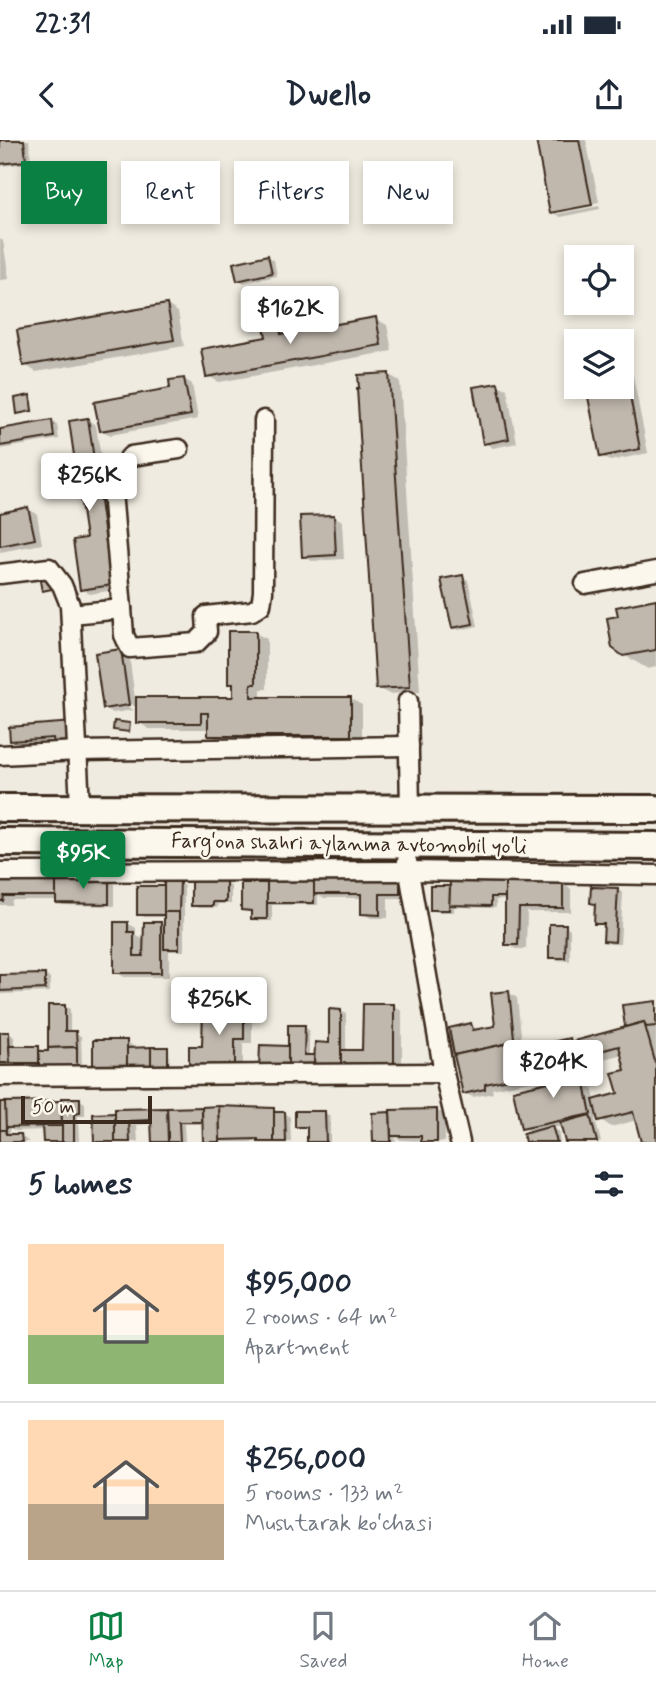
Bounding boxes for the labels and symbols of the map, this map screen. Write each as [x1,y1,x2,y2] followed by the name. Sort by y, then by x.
[241,286,339,346] pin: $162K
[40,454,138,513] pin: $256K
[171,827,527,862] street label: Fargʻona shahri aylanma avtomobil yoʻli
[42,832,124,891] pin: $95K
[170,978,268,1037] pin: $256K
[504,1040,602,1100] pin: $204K
[21,1093,152,1125] scale bar

